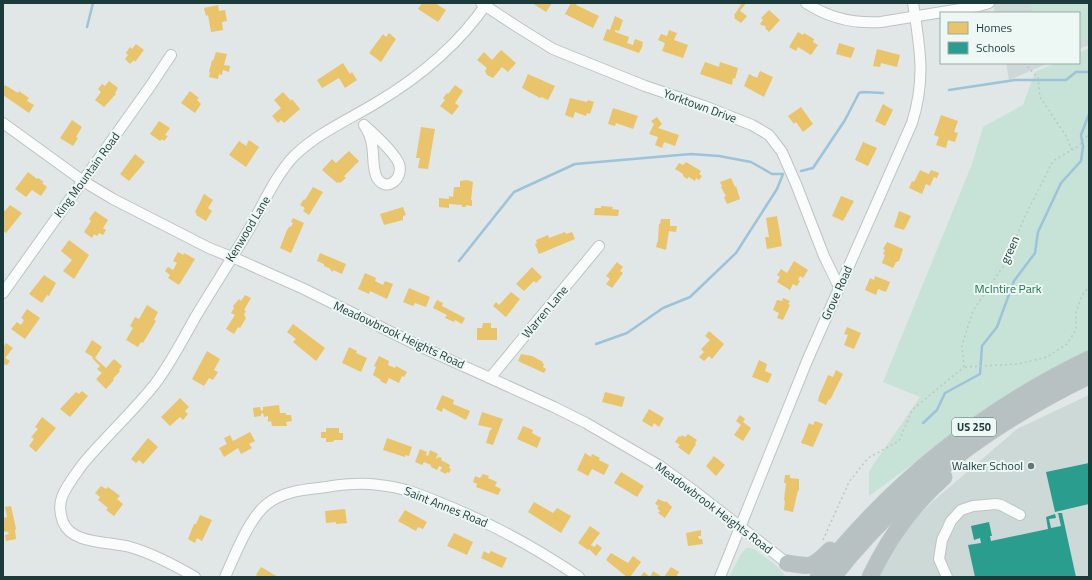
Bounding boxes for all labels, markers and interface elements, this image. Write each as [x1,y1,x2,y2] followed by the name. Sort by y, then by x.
[940,12,1080,64] legend
[976,18,1012,37] text: Homes
[976,38,1016,57] text: Schools
[661,83,740,128] street label: Yorktown Drive
[49,128,124,221] street label: King Mountain Road
[220,192,275,265] street label: Kenwood Lane
[995,233,1024,267] street label: green
[816,262,857,323] street label: Grove Road
[974,279,1042,298] park label: McIntire Park
[517,281,572,342] street label: Warren Lane
[330,296,468,373] street label: Meadowbrook Heights Road
[952,418,996,436] road number: US 250
[952,456,1023,475] place label: Walker School
[651,457,777,558] street label: Meadowbrook Heights Road
[1026,461,1036,471] marker: Walker School
[401,481,491,532] street label: Saint Annes Road

